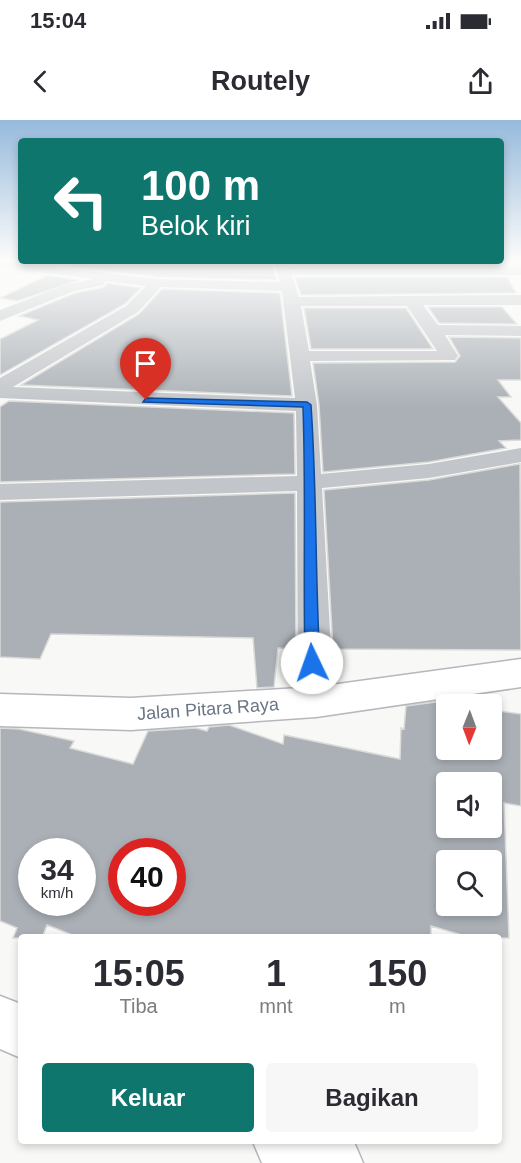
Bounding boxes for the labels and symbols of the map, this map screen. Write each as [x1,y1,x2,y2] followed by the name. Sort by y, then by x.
[120,338,171,400] pin
[280,631,344,695] position arrow
[136,694,281,724] street label: Jalan Pitara Raya
[436,694,502,760] north arrow
[108,838,186,916] speed limit sign: 40

